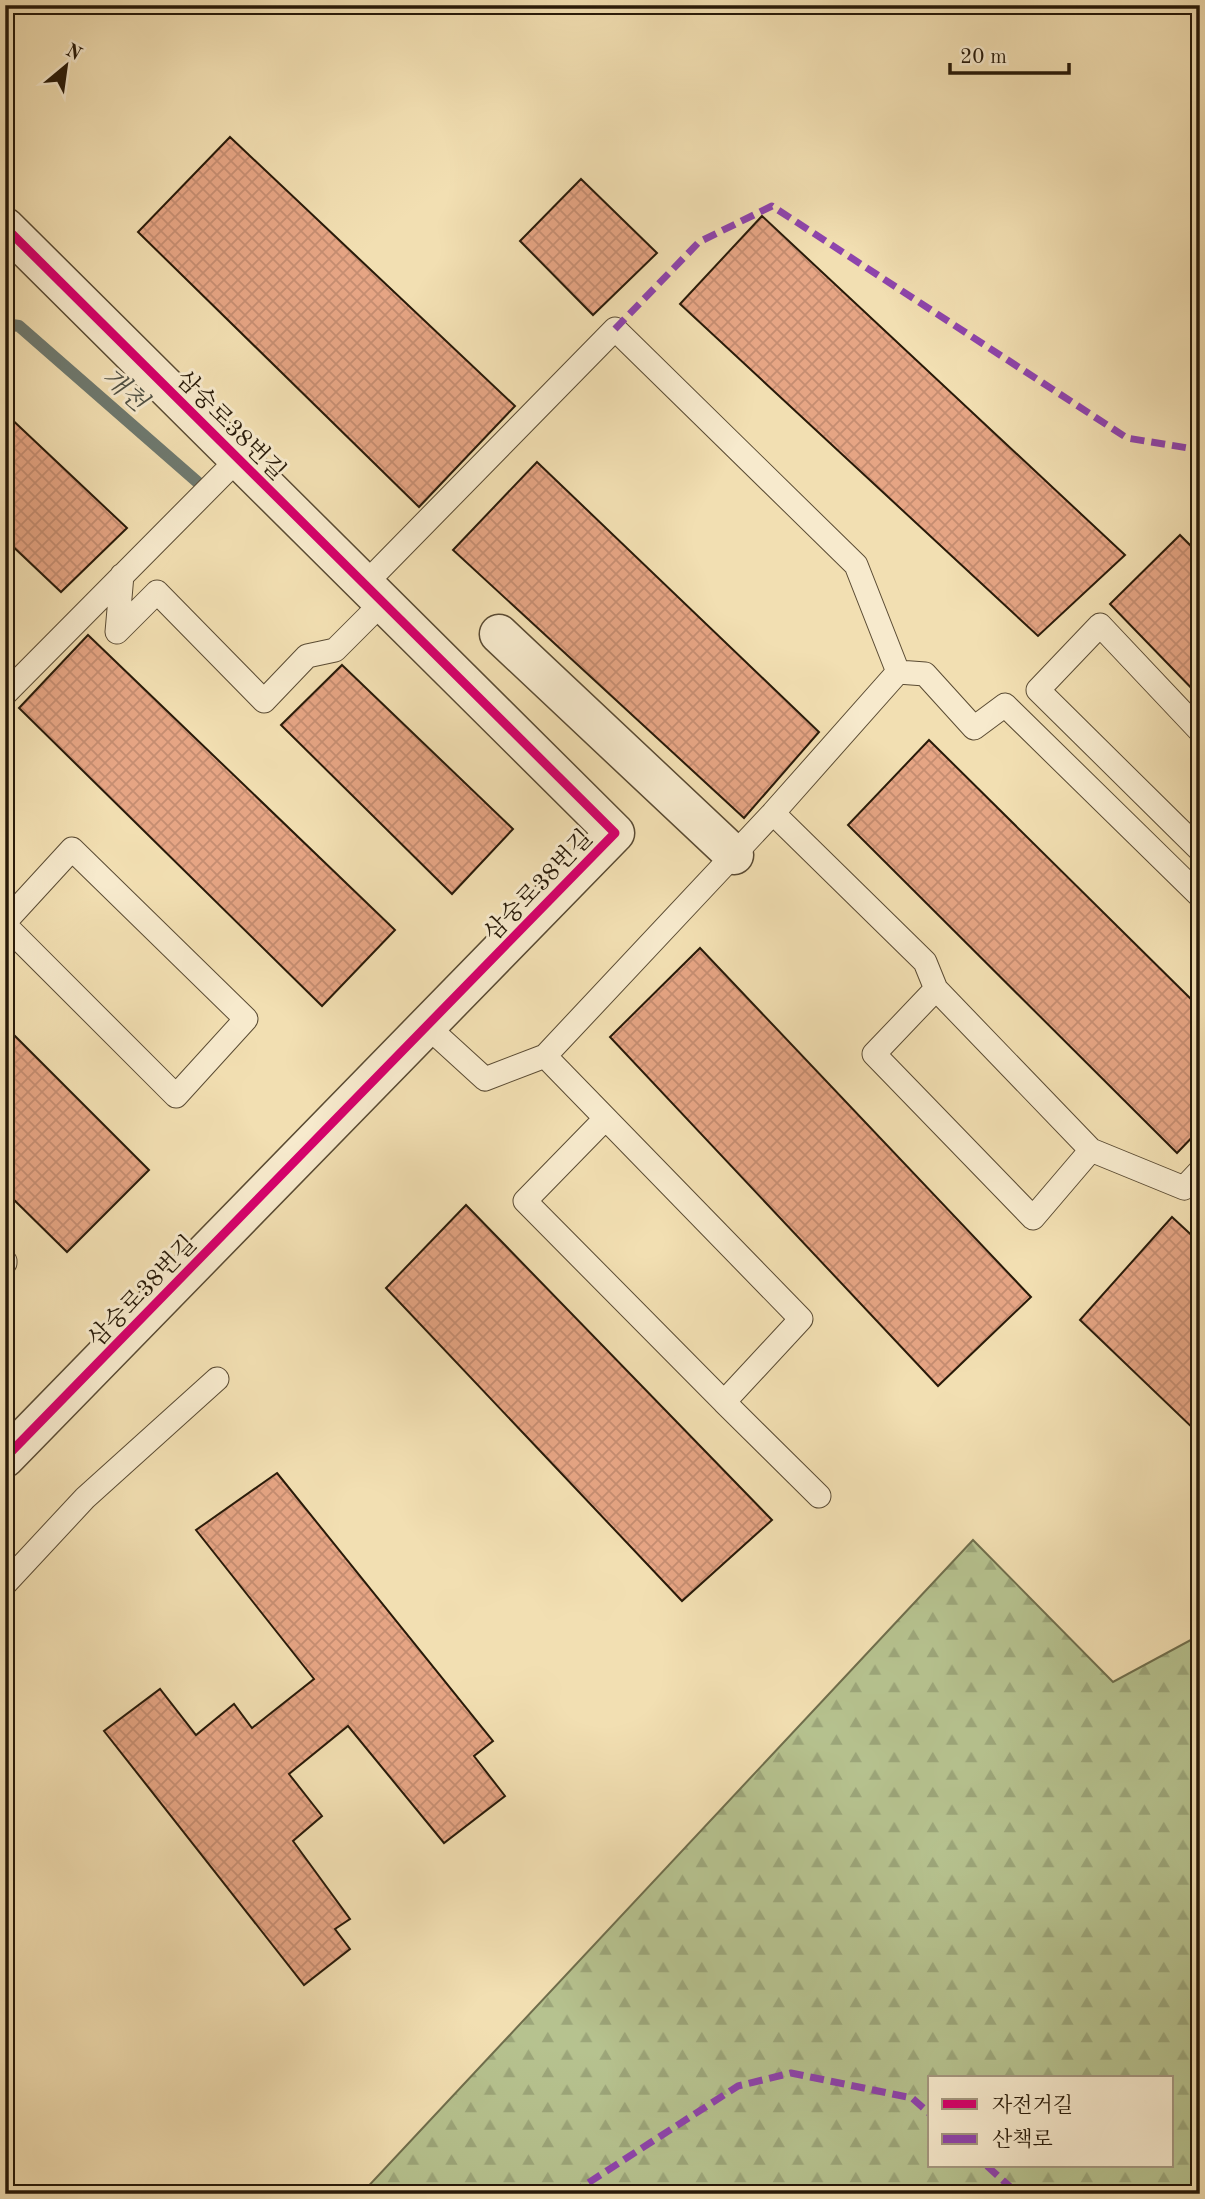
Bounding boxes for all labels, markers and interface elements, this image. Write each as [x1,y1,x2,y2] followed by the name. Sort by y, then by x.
[32,32,102,102] north arrow
[950,32,1068,76] scale bar
[62,41,84,65] text: N
[960,47,1007,68] text: 20 m
[96,362,155,418] water label: 개천
[170,366,290,486] street label: 삼숭로38번길
[479,825,598,946] street label: 삼숭로38번길
[83,1231,202,1352] street label: 삼숭로38번길
[928,2076,1174,2168] legend
[992,2094,1073,2117] text: 자전거길
[992,2128,1053,2151] text: 산책로

